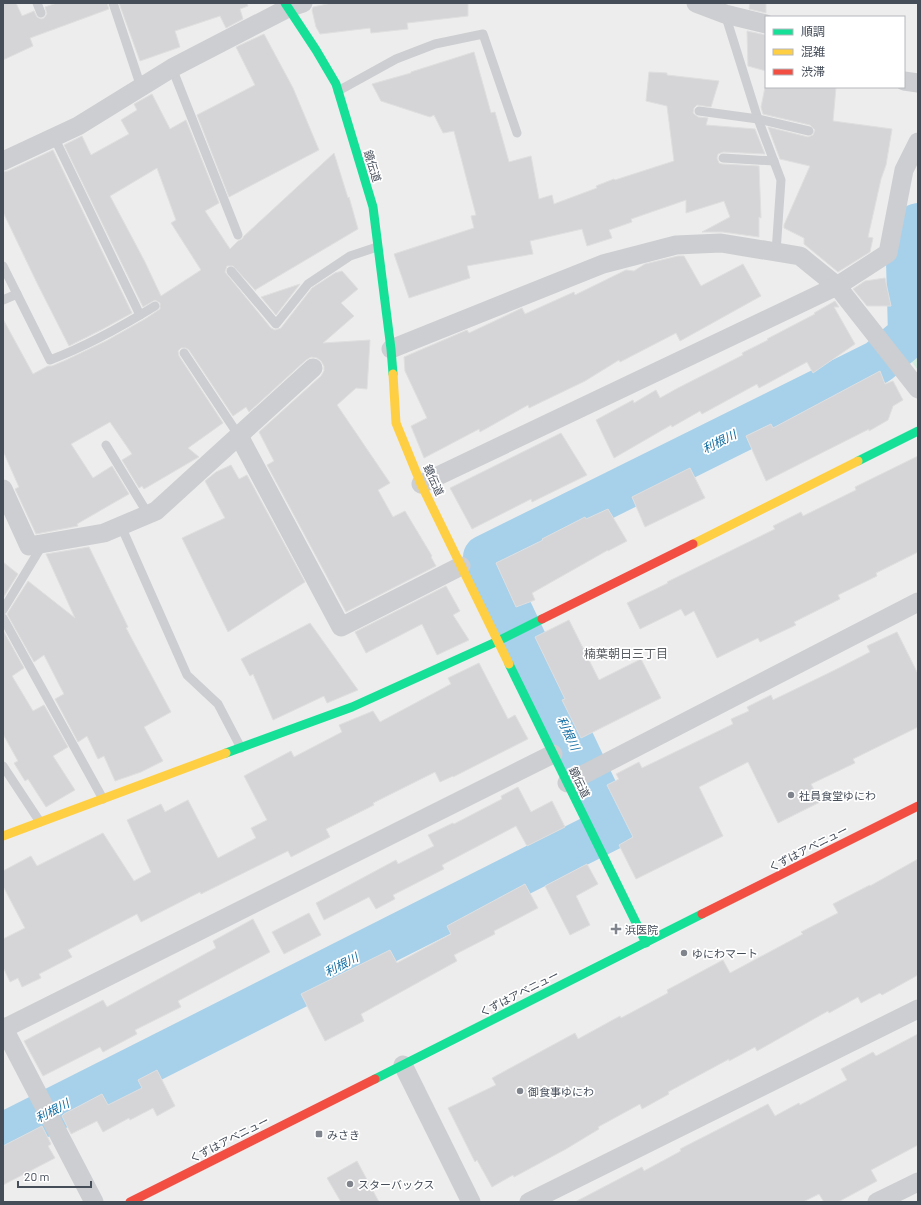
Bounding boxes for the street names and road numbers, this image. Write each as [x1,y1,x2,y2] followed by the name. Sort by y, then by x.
[362,148,384,184] street label: 鏡伝道
[421,462,447,498] street label: 鏡伝道
[567,764,593,800] street label: 鏡伝道
[766,822,850,874] street label: くずはアベニュー
[477,967,561,1019] street label: くずはアベニュー
[187,1113,271,1165] street label: くずはアベニュー

